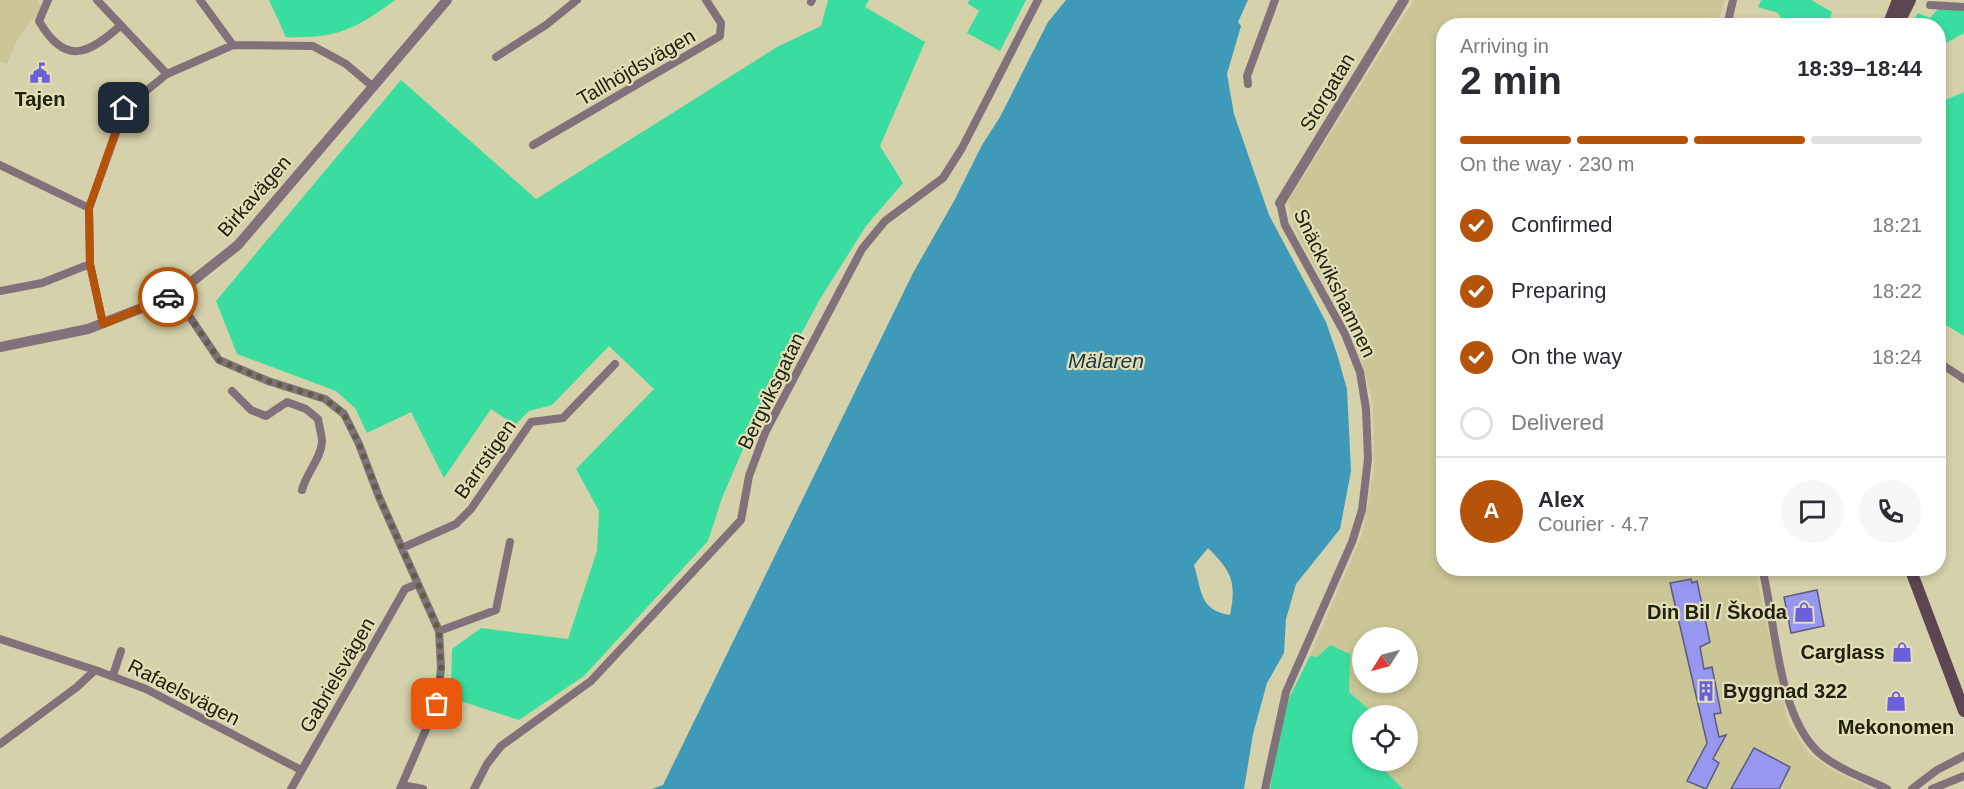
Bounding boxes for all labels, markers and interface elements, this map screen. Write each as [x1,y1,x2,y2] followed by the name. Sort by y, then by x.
[573,24,699,110] street label: Tallhöjdsvägen
[1460,35,1549,57] text: Arriving in
[1295,49,1359,135] street label: Storgatan
[1797,56,1922,81] text: 18:39–18:44
[1460,59,1562,102] text: 2 min
[28,61,52,85] public building icon: Tajen
[98,82,149,133] pin
[15,88,65,110] place label: Tajen
[107,91,140,124] icon: home
[213,151,295,241] street label: Birkavägen
[1460,153,1635,175] text: On the way · 230 m
[1290,205,1380,361] street label: Snäckvikshamnen
[1460,209,1493,242] icon: check
[1511,212,1612,237] text: Confirmed
[1872,214,1922,236] text: 18:21
[138,267,198,327] courier
[1460,275,1493,308] icon: check
[1511,278,1606,303] text: Preparing
[1872,280,1922,302] text: 18:22
[152,281,185,314] icon: car
[733,329,809,453] street label: Bergviksgatan
[1460,341,1493,374] icon: check
[1511,344,1622,369] text: On the way
[1872,346,1922,368] text: 18:24
[1068,349,1144,372] water label: Mälaren
[1511,410,1604,435] text: Delivered
[450,415,520,503] street label: Barrstigen
[1781,480,1844,543] button: chat
[1859,480,1922,543] button: phone
[1538,487,1584,512] text: Alex
[1484,498,1499,523] text: A
[1538,513,1649,535] text: Courier · 4.7
[1647,600,1788,623] place label: Din Bil / Škoda
[1792,600,1816,624] shop icon: Din Bil / Škoda
[295,614,379,736] street label: Gabrielsvägen
[1352,627,1418,693] north arrow
[1352,627,1418,771] map controls
[1890,640,1914,664] shop icon: Carglass
[1801,641,1885,663] place label: Carglass
[125,654,243,730] street label: Rafaelsvägen
[411,678,462,729] pin
[1694,679,1718,703] building icon: Byggnad 322
[1723,680,1847,702] place label: Byggnad 322
[420,687,453,720] icon: bag
[1884,689,1908,713] shop icon: Mekonomen
[1352,705,1418,771] button: locate
[1838,716,1954,738] place label: Mekonomen

